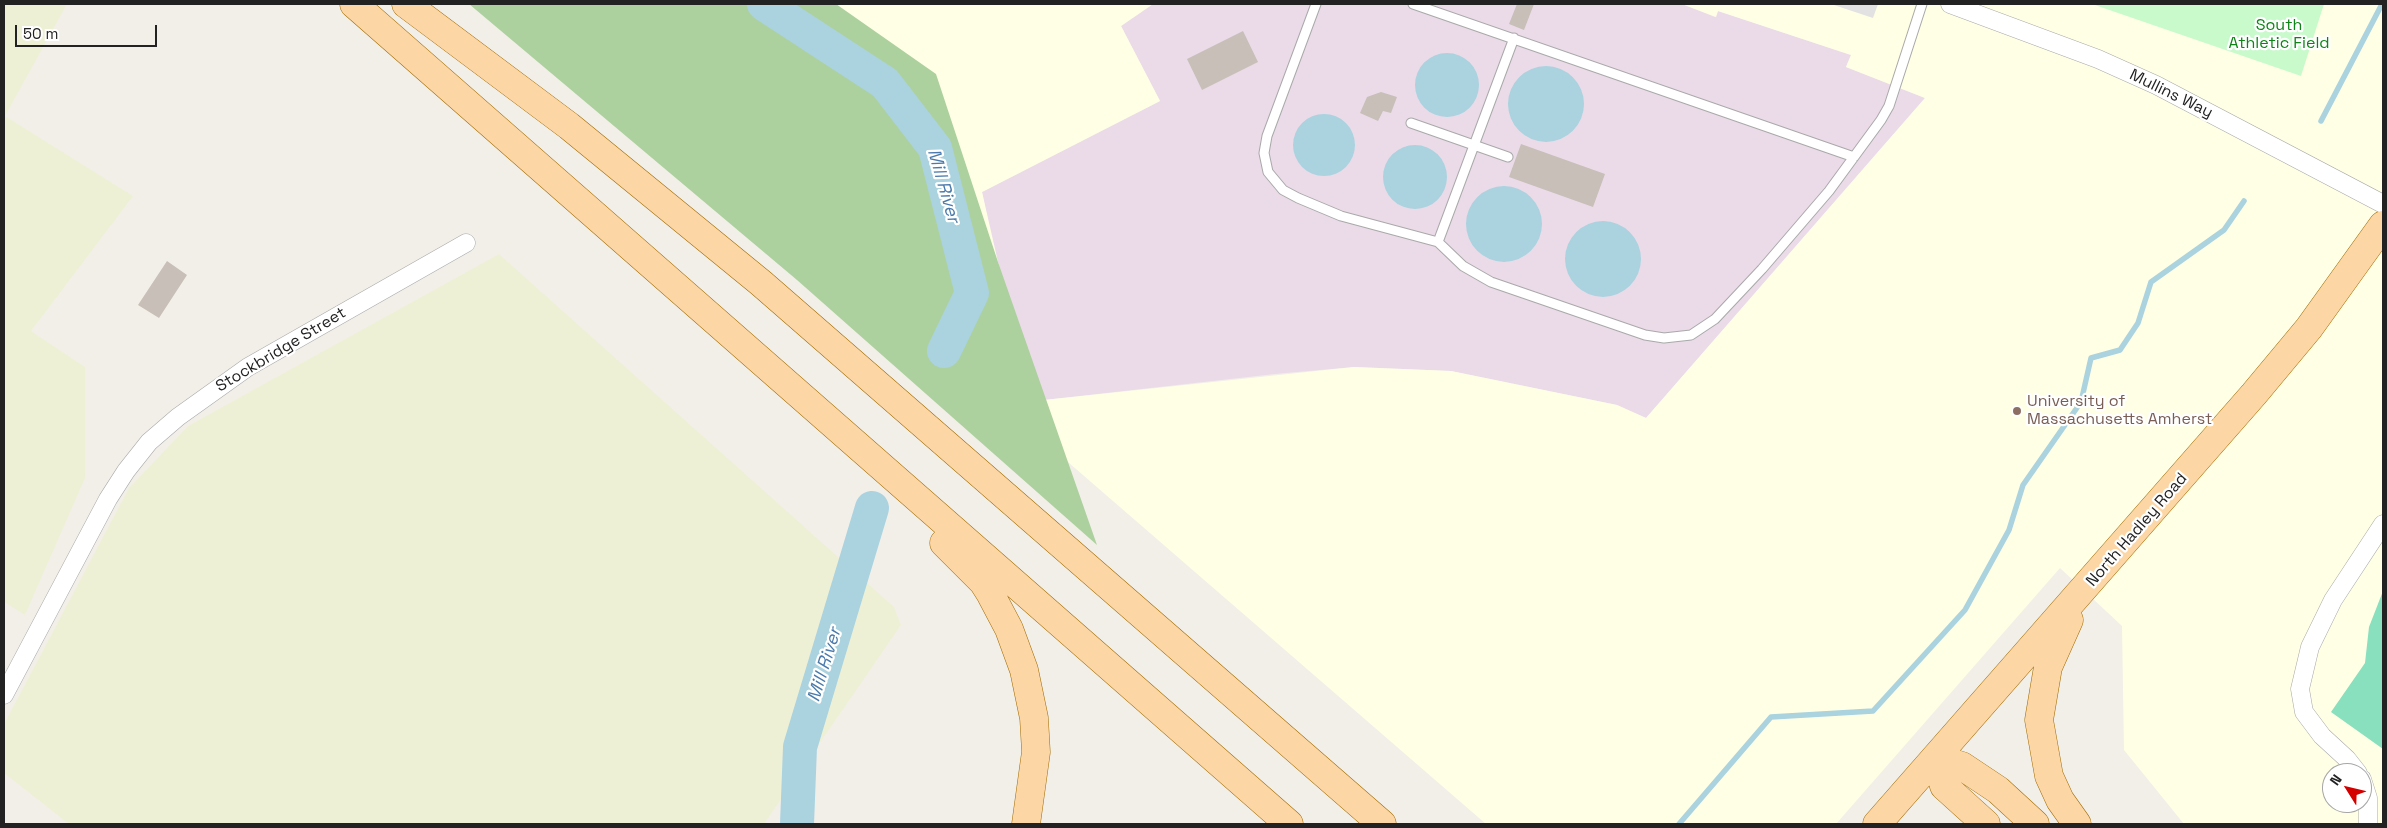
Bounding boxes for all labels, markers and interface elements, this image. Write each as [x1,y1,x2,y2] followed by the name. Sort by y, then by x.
[18,15,160,47] scale bar
[2228,16,2330,54] park label: South Athletic Field
[23,24,58,43] text: 50 m
[2126,66,2216,122] street label: Mullins Way
[922,147,964,225] water label: Mill River
[213,304,349,396] street label: Stockbridge Street
[2027,392,2212,430] place label: University of Massachusetts Amherst
[2011,405,2023,417] marker: University of Massachusetts Amherst
[2082,469,2192,591] street label: North Hadley Road
[804,626,846,704] water label: Mill River
[2322,763,2372,813] north arrow
[2326,771,2346,789] text: N

